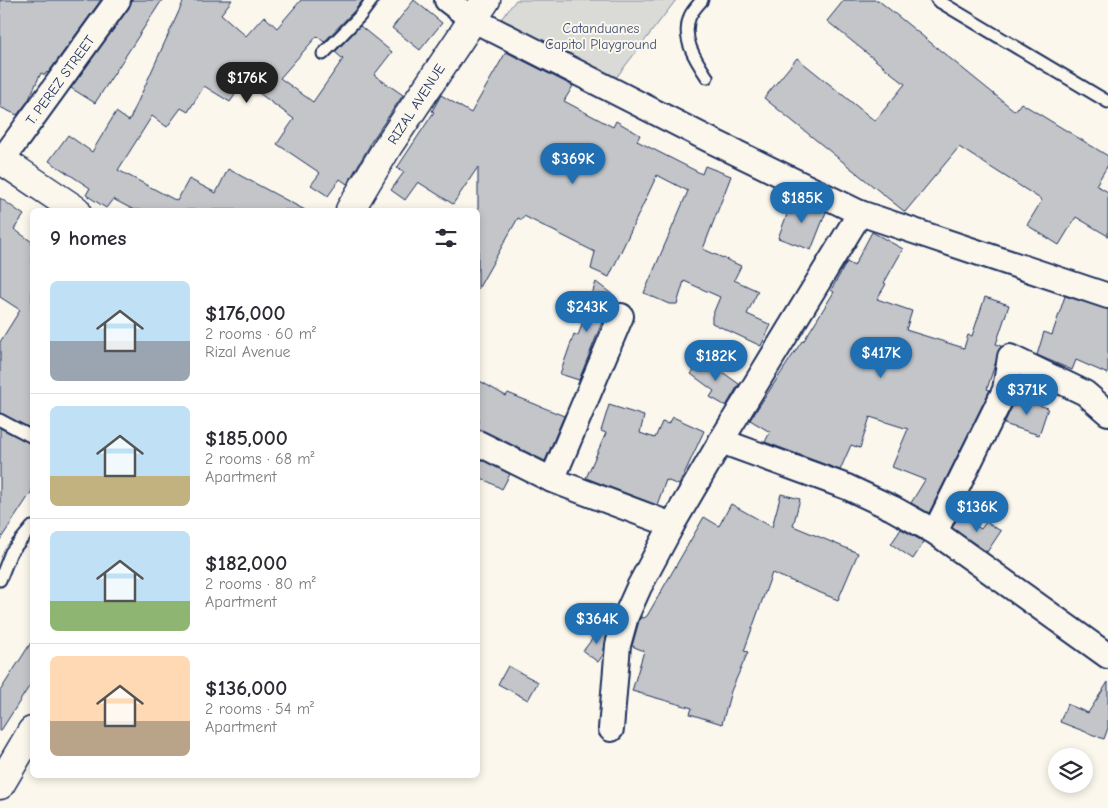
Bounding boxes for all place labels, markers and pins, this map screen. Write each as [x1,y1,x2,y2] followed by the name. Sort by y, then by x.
[212,62,282,104] pin: $176K
[538,142,608,185] pin: $369K
[767,182,837,224] pin: $185K
[552,290,622,333] pin: $243K
[846,336,916,379] pin: $417K
[681,340,751,382] pin: $182K
[992,374,1062,416] pin: $371K
[942,490,1012,533] pin: $136K
[562,602,632,645] pin: $364K

